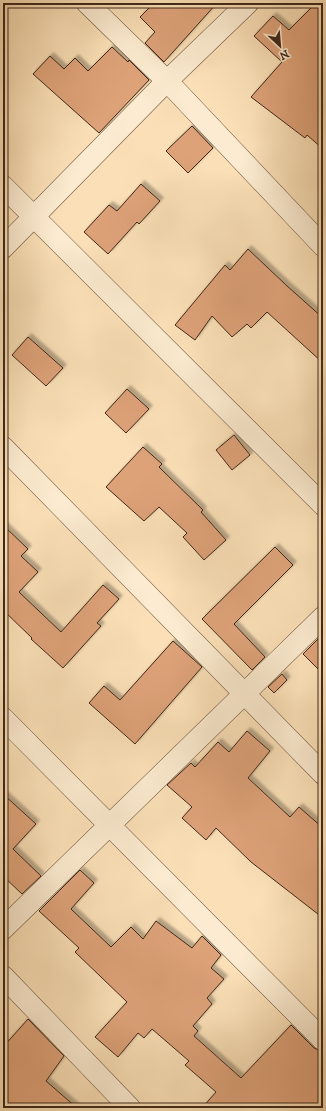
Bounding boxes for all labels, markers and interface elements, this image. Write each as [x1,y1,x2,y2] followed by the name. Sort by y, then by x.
[260,26,300,66] north arrow
[277,46,291,62] text: N

